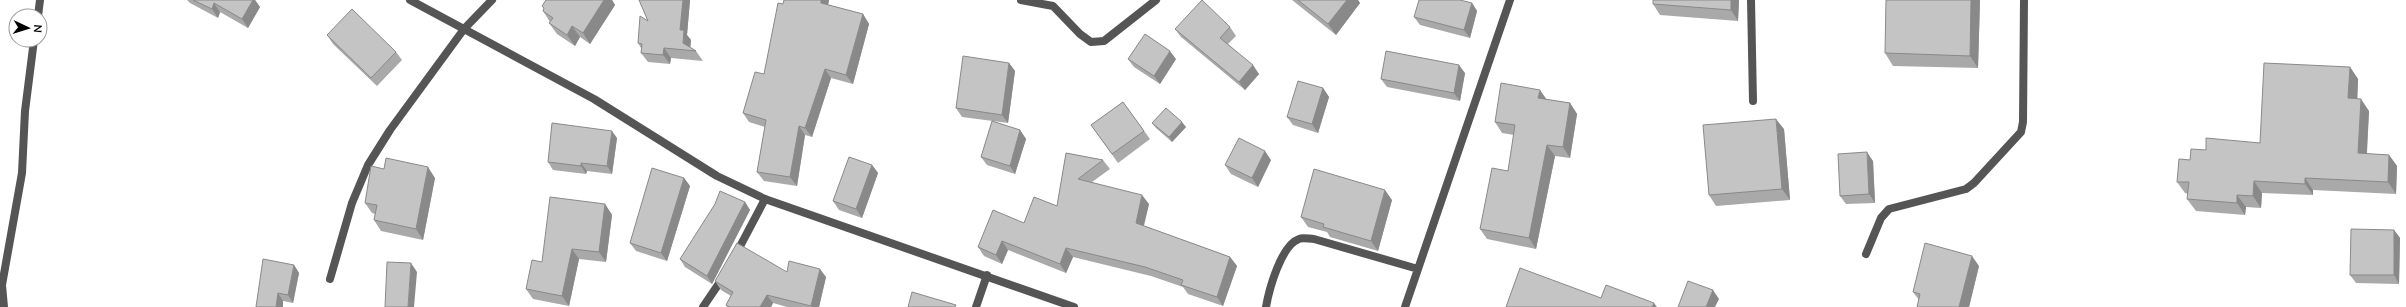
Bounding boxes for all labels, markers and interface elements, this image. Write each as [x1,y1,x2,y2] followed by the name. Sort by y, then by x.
[8,8,48,48] north arrow
[30,24,45,33] text: N

